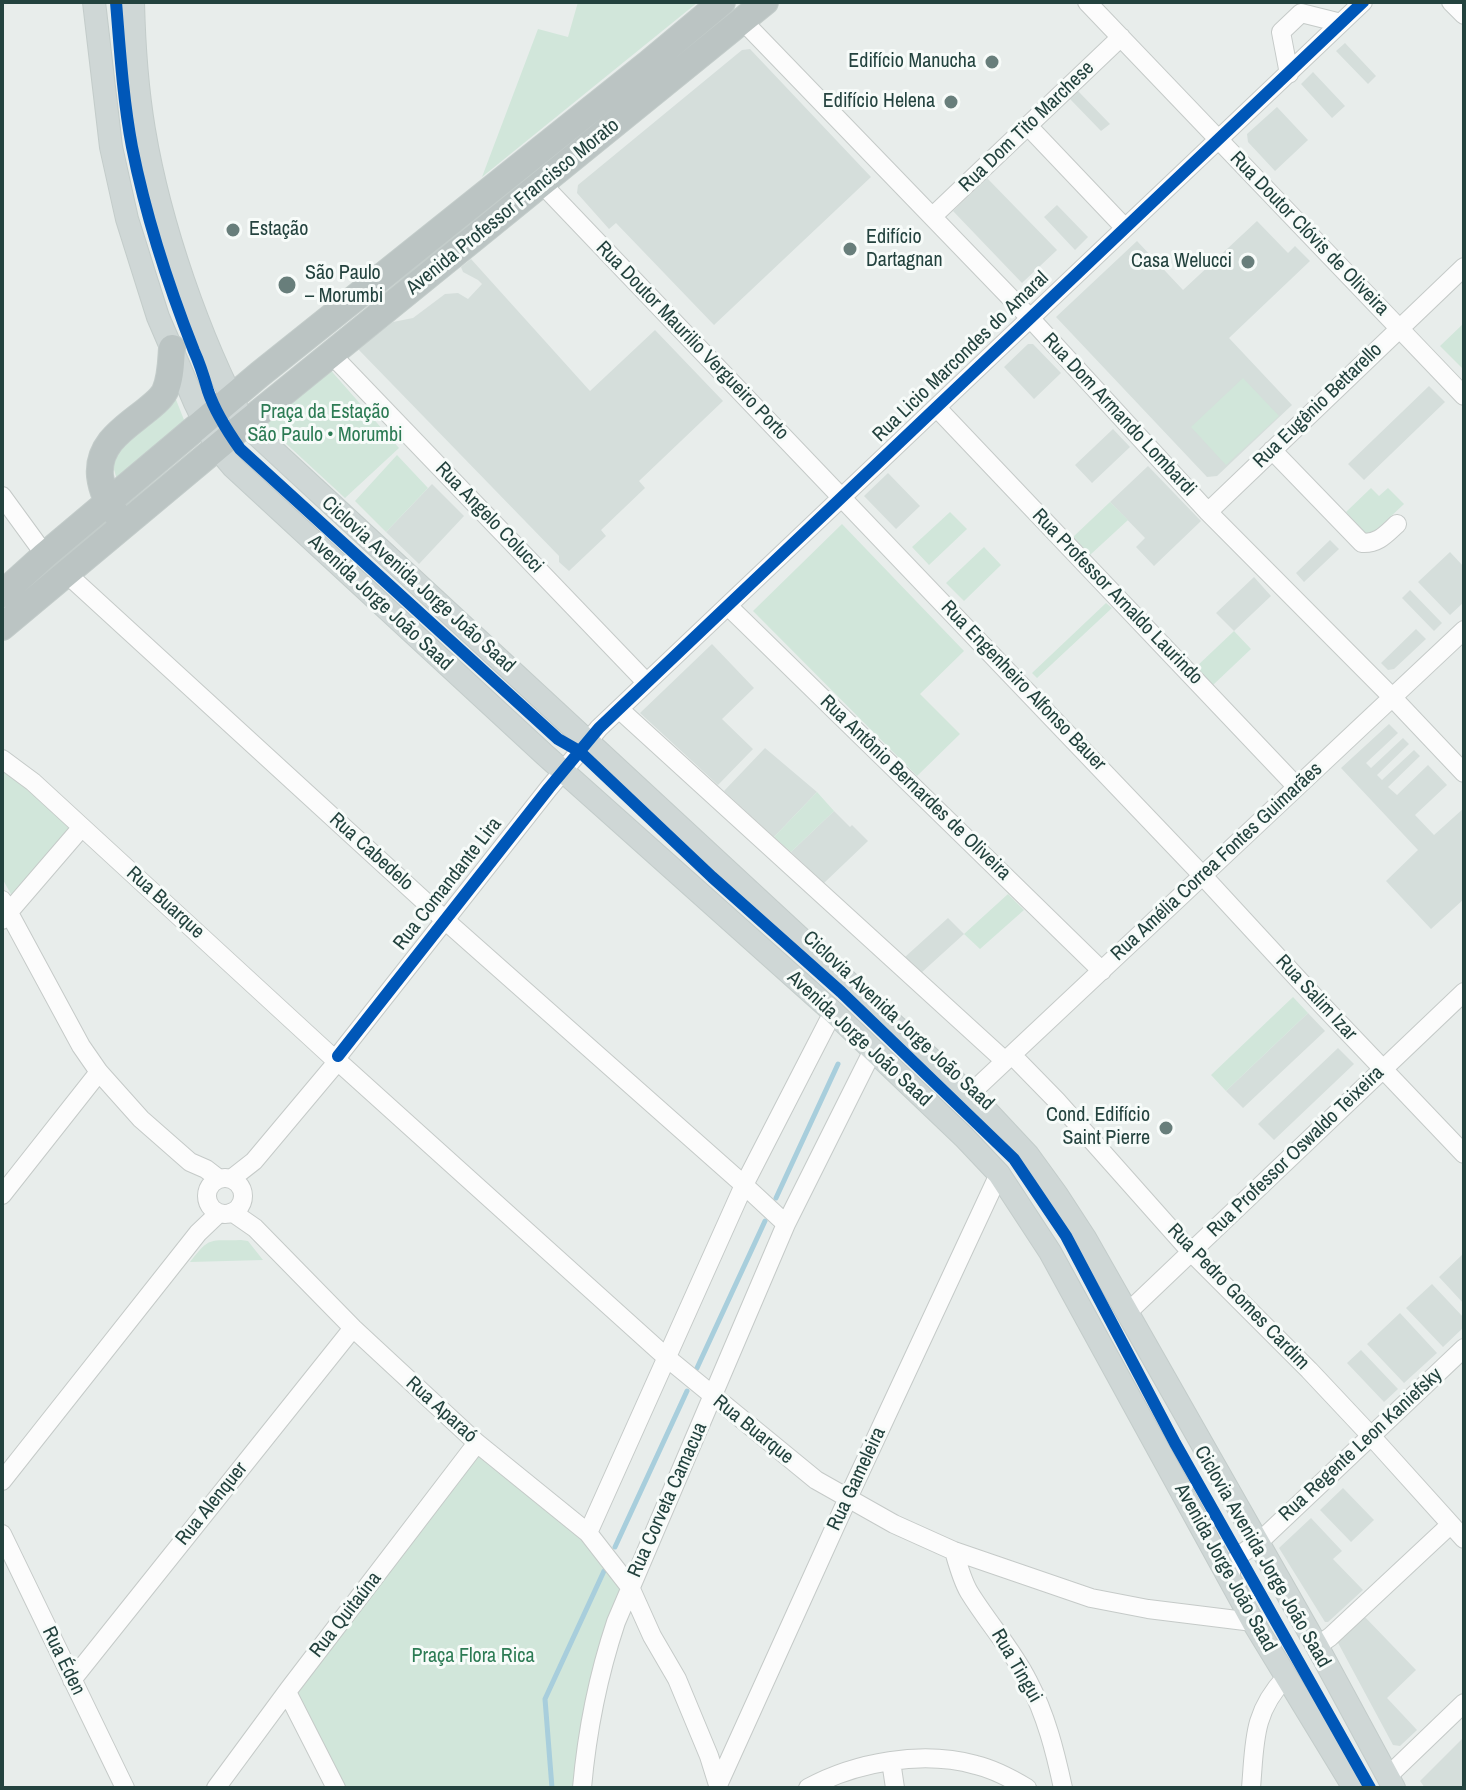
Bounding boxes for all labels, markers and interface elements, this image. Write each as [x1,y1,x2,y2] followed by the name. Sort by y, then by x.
[848,50,976,74] place label: Edifício Manucha
[983,53,1001,71] marker: Edifício Manucha
[955,56,1099,198] street label: Rua Dom Tito Marchese
[823,90,935,114] place label: Edifício Helena
[942,93,960,111] marker: Edifício Helena
[402,114,624,300] street label: Avenida Professor Francisco Morato
[1224,147,1394,321] street label: Rua Doutor Clóvis de Oliveira
[249,218,308,242] place label: Estação
[224,221,242,239] marker: Estação
[866,226,943,273] place label: Edifício Dartagnan
[591,237,793,445] street label: Rua Doutor Maurilio Vergueiro Porto
[841,240,859,258] marker: Edifício Dartagnan
[1131,250,1232,274] place label: Casa Welucci
[1239,253,1257,271] marker: Casa Welucci
[305,262,383,309] place label: São Paulo – Morumbi
[868,267,1054,447] street label: Rua Licio Marcondes do Amaral
[276,274,298,296] marker: São Paulo – Morumbi
[1037,328,1201,502] street label: Rua Dom Armando Lombardi
[1249,338,1387,474] street label: Rua Eugênio Bettarello
[247,401,403,448] park label: Praça da Estação São Paulo • Morumbi
[430,458,548,578] street label: Rua Angelo Colucci
[316,492,520,678] street label: Ciclovia Avenida Jorge João Saad
[1027,504,1207,690] street label: Rua Professor Arnaldo Laurindo
[303,530,457,676] street label: Avenida Jorge João Saad
[936,596,1110,776] street label: Rua Engenheiro Alfonso Bauer
[815,690,1015,886] street label: Rua Antônio Bernardes de Oliveira
[1106,758,1328,966] street label: Rua Amélia Correa Fontes Guimarães
[324,808,418,896] street label: Rua Cabedelo
[389,813,507,955] street label: Rua Comandante Lira
[121,862,209,944] street label: Rua Buarque
[798,926,998,1116] street label: Ciclovia Avenida Jorge João Saad
[1270,950,1362,1046] street label: Rua Salim Izar
[782,966,936,1112] street label: Avenida Jorge João Saad
[1203,1061,1389,1243] street label: Rua Professor Oswaldo Teixeira
[1046,1104,1150,1151] place label: Cond. Edifício Saint Pierre
[1157,1119,1175,1137] marker: Cond. Edifício Saint Pierre
[1162,1219,1314,1375] street label: Rua Pedro Gomes Cardim
[1274,1363,1448,1527] street label: Rua Regente Leon Kaniefsky
[400,1372,482,1448] street label: Rua Aparaó
[708,1390,798,1470] street label: Rua Buarque
[623,1419,713,1581] street label: Rua Corveta Camacua
[823,1424,891,1534] street label: Rua Gameleira
[1189,1442,1335,1672] street label: Ciclovia Avenida Jorge João Saad
[171,1457,253,1551] street label: Rua Alenquer
[1169,1480,1281,1656] street label: Avenida Jorge João Saad
[305,1567,387,1663] street label: Rua Quitaúna
[36,1623,90,1699] street label: Rua Éden
[985,1625,1047,1707] street label: Rua Tingui
[411,1645,535,1669] park label: Praça Flora Rica

